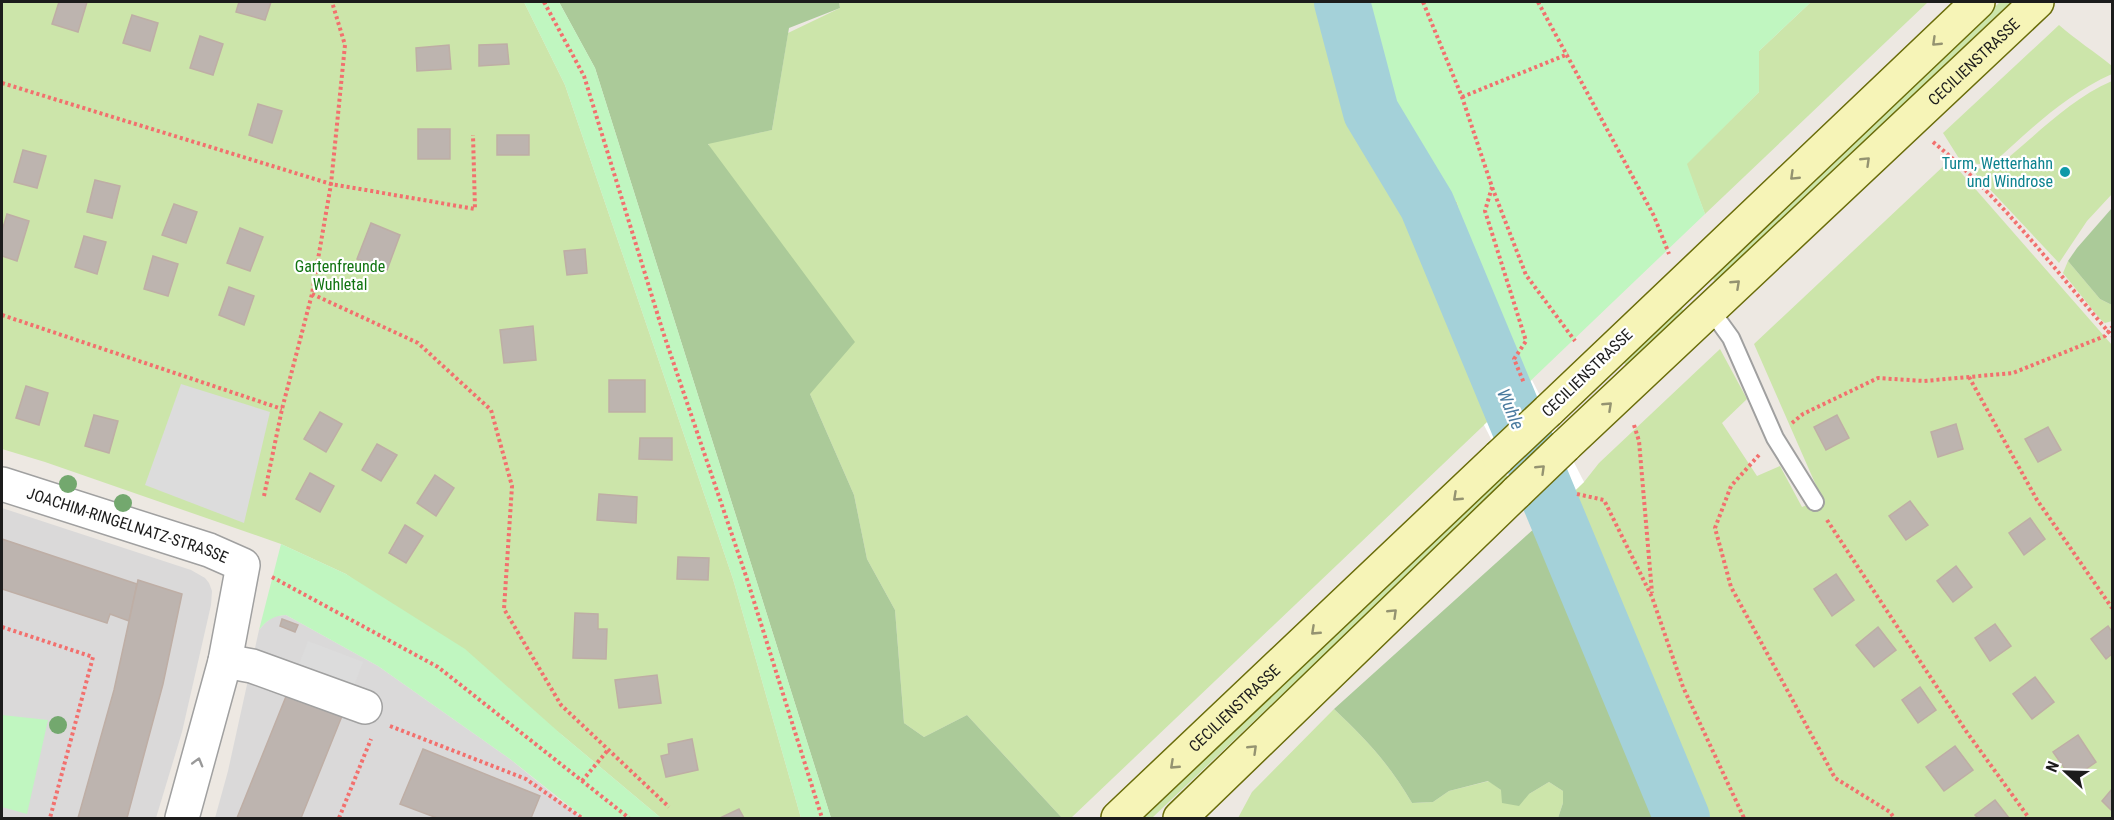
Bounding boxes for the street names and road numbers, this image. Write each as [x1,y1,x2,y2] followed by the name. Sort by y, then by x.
[1924,14,2023,109] street label: CECILIENSTRASSE
[1538,325,1636,421] street label: CECILIENSTRASSE
[25,483,231,567] street label: JOACHIM-RINGELNATZ-STRASSE
[1185,660,1284,756] street label: CECILIENSTRASSE

